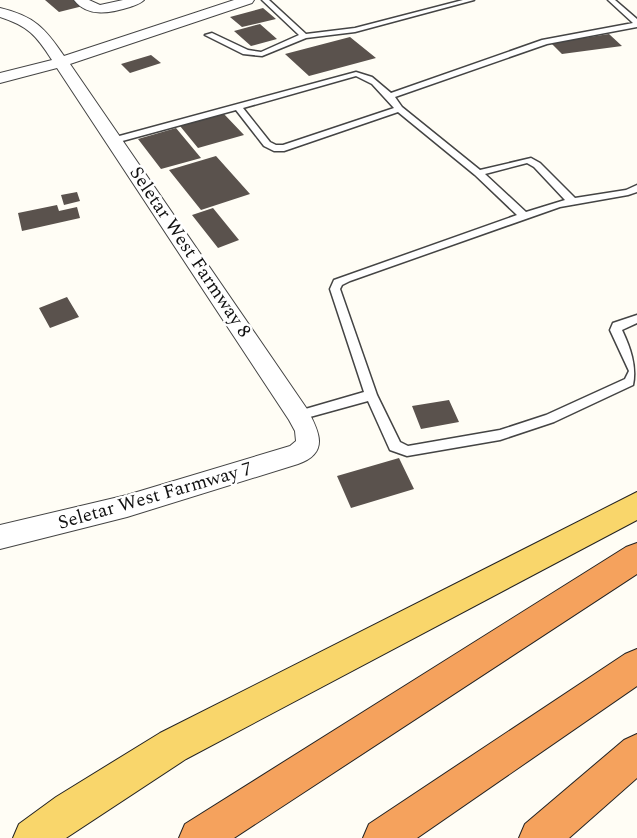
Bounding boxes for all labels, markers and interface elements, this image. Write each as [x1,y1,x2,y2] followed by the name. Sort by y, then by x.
[122,161,258,343] street label: Seletar West Farmway 8
[54,454,256,538] street label: Seletar West Farmway 7

